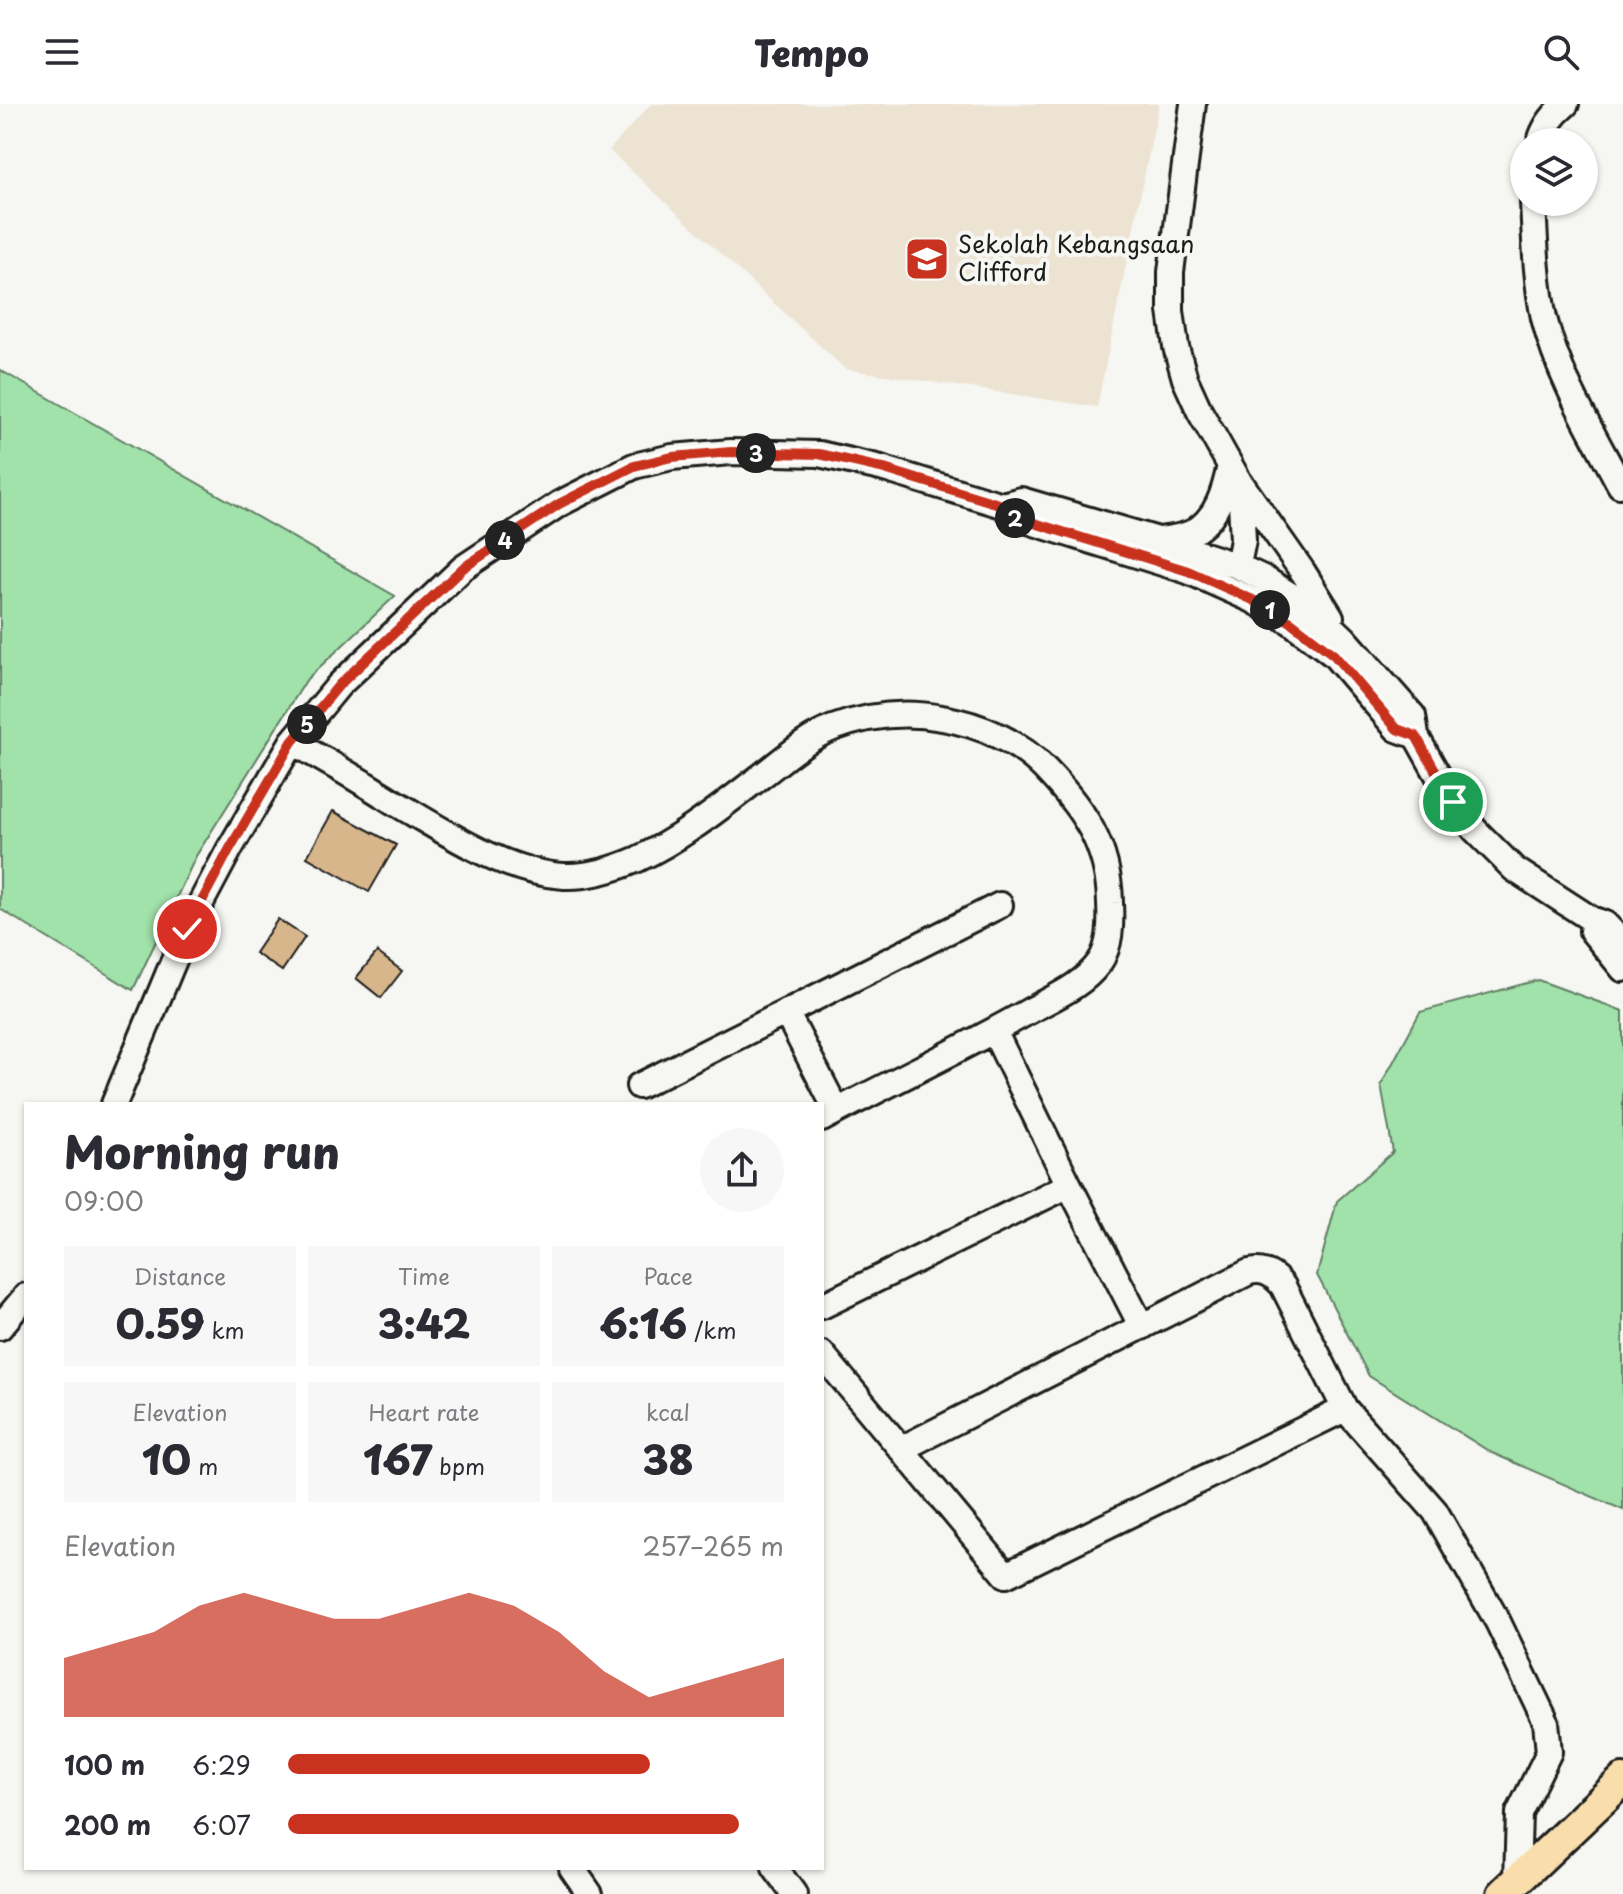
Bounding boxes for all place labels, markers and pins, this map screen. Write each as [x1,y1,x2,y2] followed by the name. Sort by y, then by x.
[958,225,1194,289] place label: Sekolah Kebangsaan Clifford
[903,235,951,283] school or university icon: Sekolah Kebangsaan Clifford
[736,433,776,473] pin: 3
[995,498,1035,538] pin: 2
[485,520,525,560] pin: 4
[1250,590,1290,630] pin: 1
[287,704,327,744] pin: 5
[1419,768,1487,836] pin
[153,895,221,963] pin

